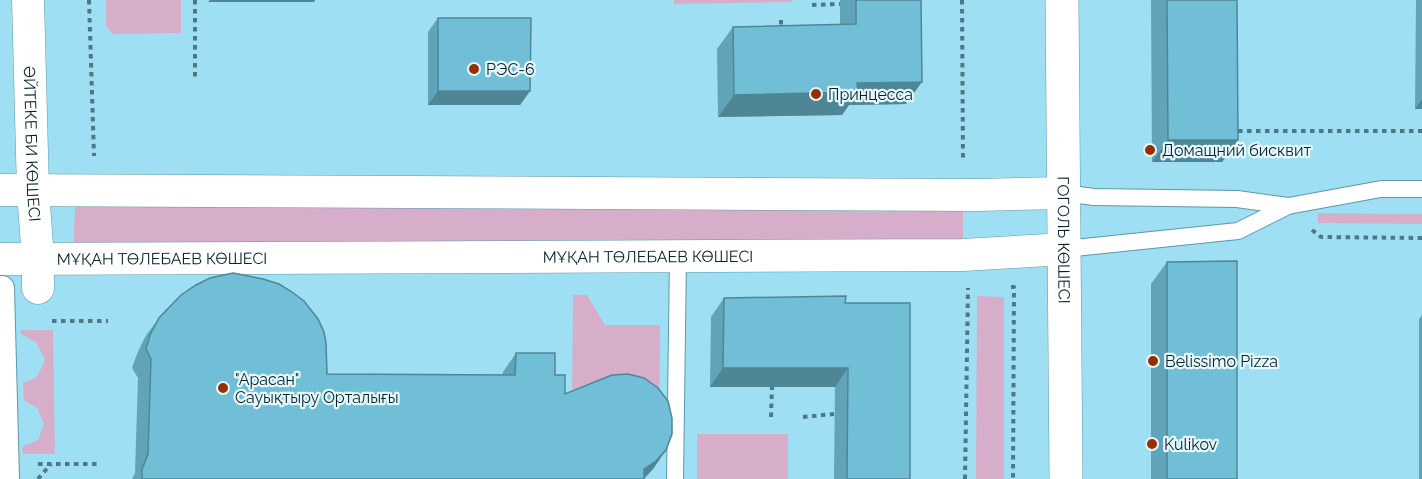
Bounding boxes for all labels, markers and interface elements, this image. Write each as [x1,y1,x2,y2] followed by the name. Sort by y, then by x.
[486,60,535,79] place label: РЭС-6
[467,62,481,76] marker: РЭС-6
[20,66,45,222] street label: ӘЙТЕКЕ БИ КӨШЕСІ
[828,85,913,104] place label: Принцесса
[809,87,823,101] marker: Принцесса
[1162,141,1311,160] place label: Домащний бисквит
[1143,143,1157,157] marker: Домащний бисквит
[1054,176,1074,304] street label: ГОГОЛЬ КӨШЕСІ
[543,246,753,266] street label: МҰҚАН ТӨЛЕБАЕВ КӨШЕСІ
[57,248,267,268] street label: МҰҚАН ТӨЛЕБАЕВ КӨШЕСІ
[1165,352,1278,371] place label: Belissimo Pizza
[1146,354,1160,368] marker: Belissimo Pizza
[235,370,399,407] place label: "Арасан" Сауықтыру Орталығы
[216,381,230,395] marker: "Арасан" Сауықтыру Орталығы
[1164,435,1218,454] place label: Kulikov
[1145,437,1159,451] marker: Kulikov

